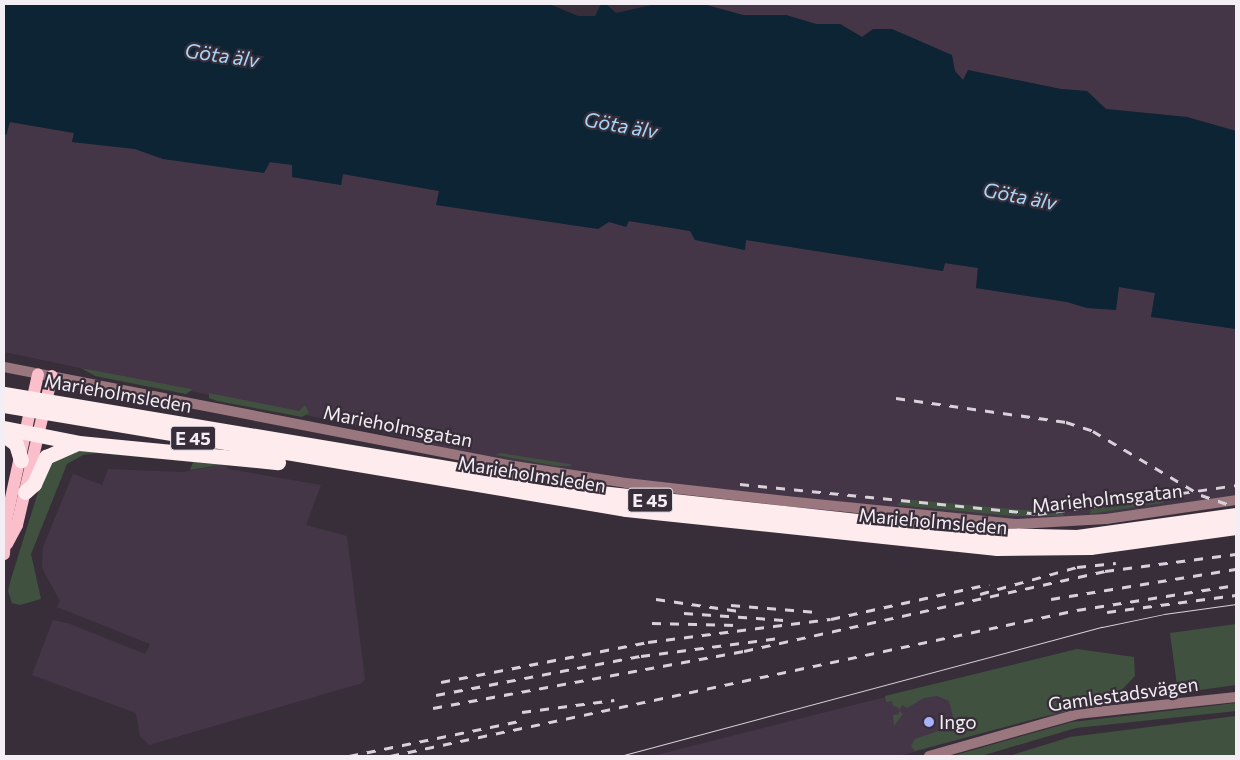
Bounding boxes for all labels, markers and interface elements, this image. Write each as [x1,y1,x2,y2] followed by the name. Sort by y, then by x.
[183,38,261,72] water label: Göta älv
[582,107,660,143] water label: Göta älv
[981,177,1059,215] water label: Göta älv
[42,369,194,417] street label: Marieholmsleden
[321,400,475,452] street label: Marieholmsgatan
[169,422,217,453] road number: E 45
[456,451,608,497] street label: Marieholmsleden
[1031,479,1183,517] street label: Marieholmsgatan
[626,484,674,516] road number: E 45
[858,503,1008,539] street label: Marieholmsleden
[1046,672,1200,716] street label: Gamlestadsvägen
[939,711,977,733] place label: Ingo
[923,716,935,728] marker: Ingo

